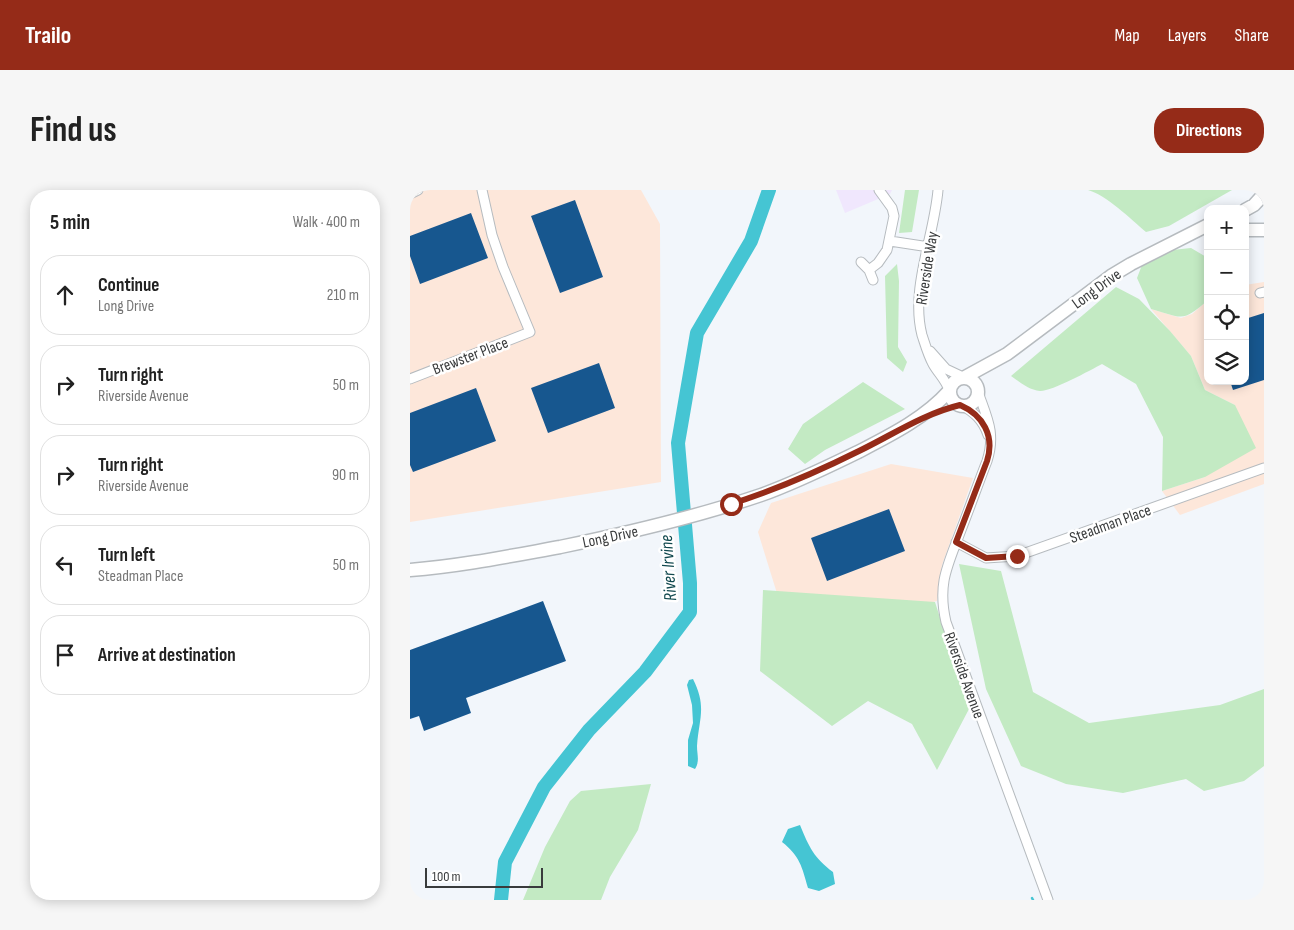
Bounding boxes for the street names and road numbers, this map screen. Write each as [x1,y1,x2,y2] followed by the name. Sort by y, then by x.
[912,230,943,306] street label: Riverside Way
[1069,265,1125,313] street label: Long Drive
[430,333,511,380] street label: Brewster Place
[1067,501,1154,548] street label: Steadman Place
[581,522,640,553] street label: Long Drive
[939,630,988,721] street label: Riverside Avenue

